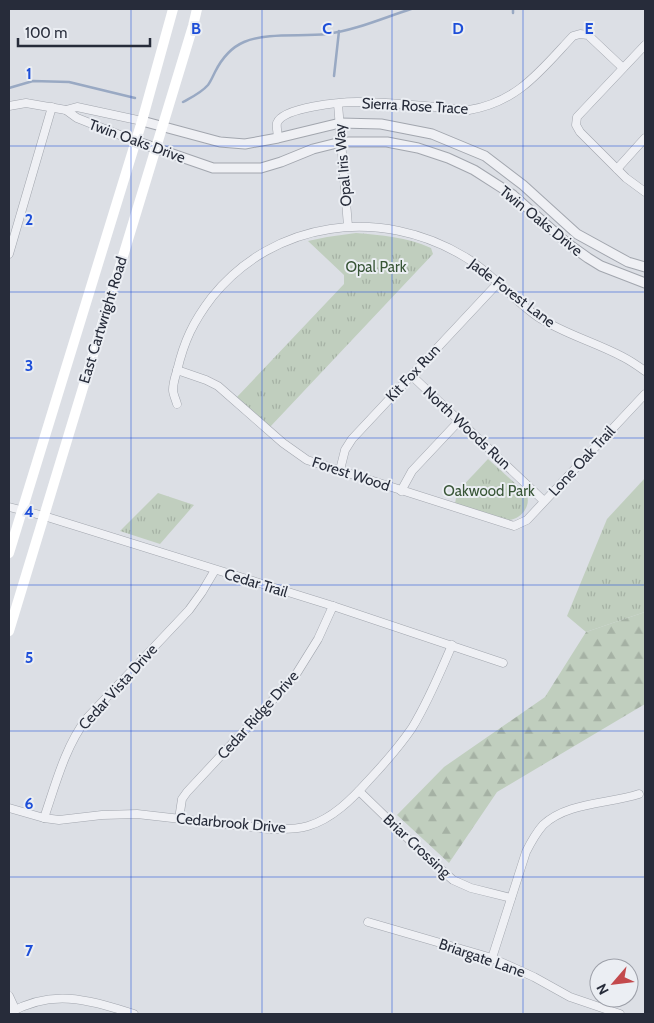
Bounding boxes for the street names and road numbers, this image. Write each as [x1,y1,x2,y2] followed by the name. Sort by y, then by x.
[361,94,469,118] street label: Sierra Rose Trace
[86,115,188,167] street label: Twin Oaks Drive
[330,122,356,207] street label: Opal Iris Way
[496,182,586,260] street label: Twin Oaks Drive
[75,254,131,386] street label: East Cartwright Road
[465,254,559,331] street label: Jade Forest Lane
[382,341,444,405] street label: Kit Fox Run
[420,383,514,473] street label: North Woods Run
[545,422,619,500] street label: Lone Oak Trail
[310,453,392,495] street label: Forest Wood
[222,565,290,601] street label: Cedar Trail
[75,640,161,733] street label: Cedar Vista Drive
[214,667,303,763] street label: Cedar Ridge Drive
[175,809,287,837] street label: Cedarbrook Drive
[380,810,455,882] street label: Briar Crossing
[437,935,528,981] street label: Briargate Lane

